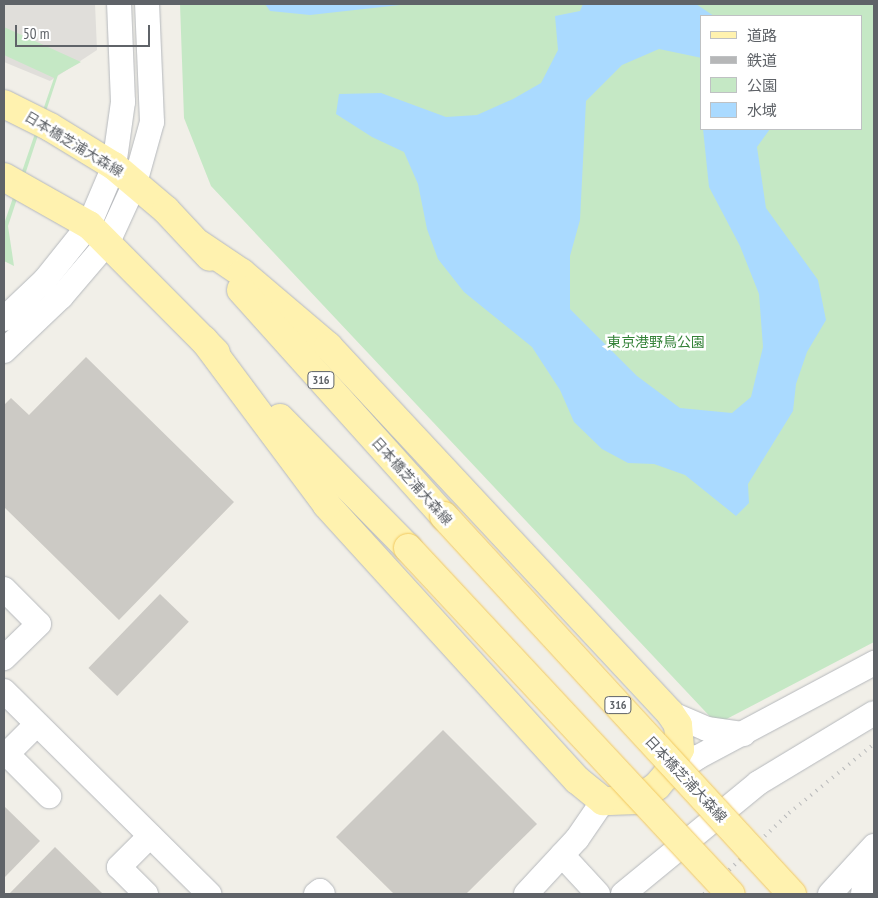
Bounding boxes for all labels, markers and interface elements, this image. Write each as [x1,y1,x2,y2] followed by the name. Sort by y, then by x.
[18,15,152,47] scale bar
[700,15,863,130] legend
[23,24,49,43] text: 50 m
[747,26,777,45] text: 道路
[747,51,777,70] text: 鉄道
[747,76,777,95] text: 公園
[747,101,777,120] text: 水域
[22,108,126,180] street label: 日本橋芝浦大森線
[607,334,705,350] park label: 東京港野鳥公園
[307,370,335,390] road number: 316
[368,434,456,528] street label: 日本橋芝浦大森線
[604,696,632,714] road number: 316
[642,732,730,826] street label: 日本橋芝浦大森線

